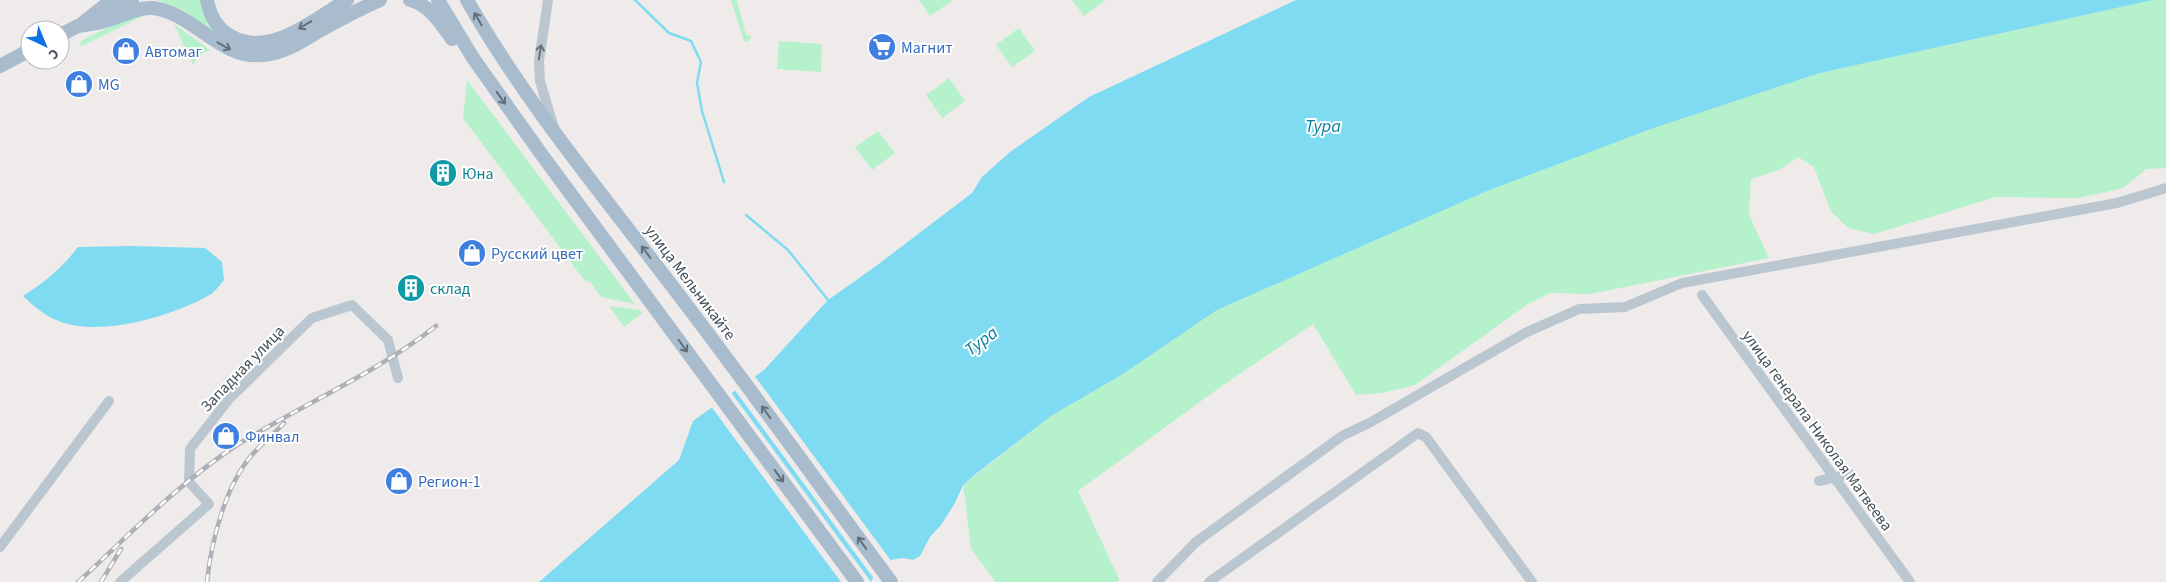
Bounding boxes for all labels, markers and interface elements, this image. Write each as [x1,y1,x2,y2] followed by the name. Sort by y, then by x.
[472,12,482,26] one-way arrow
[20,20,70,70] north arrow
[299,20,313,30] one-way arrow
[867,32,897,62] supermarket icon: Магнит
[111,36,141,66] shop icon: Автомаг
[901,37,953,59] place label: Магнит
[145,41,202,63] place label: Автомаг
[217,41,232,51] one-way arrow
[43,44,63,64] text: С
[535,45,545,61] one-way arrow
[64,69,94,99] shop icon: MG
[98,74,120,96] place label: MG
[496,91,506,105] one-way arrow
[1305,114,1341,139] water label: Тура
[428,158,458,188] building icon: Юна
[462,163,494,185] place label: Юна
[640,220,741,345] street label: улица Мельникайте
[457,238,487,268] shop icon: Русский цвет
[491,243,583,265] place label: Русский цвет
[641,245,651,259] one-way arrow
[396,273,426,303] building icon: склад
[430,278,471,300] place label: склад
[959,320,1003,362] water label: Тура
[196,321,290,417] street label: Западная улица
[1737,326,1898,535] street label: улица генерала Николая Матвеева
[678,339,688,353] one-way arrow
[760,406,771,419] one-way arrow
[211,421,241,451] shop icon: Финвал
[245,426,299,448] place label: Финвал
[384,466,414,496] shop icon: Регион-1
[774,469,785,483] one-way arrow
[418,471,481,493] place label: Регион-1
[857,536,867,550] one-way arrow

